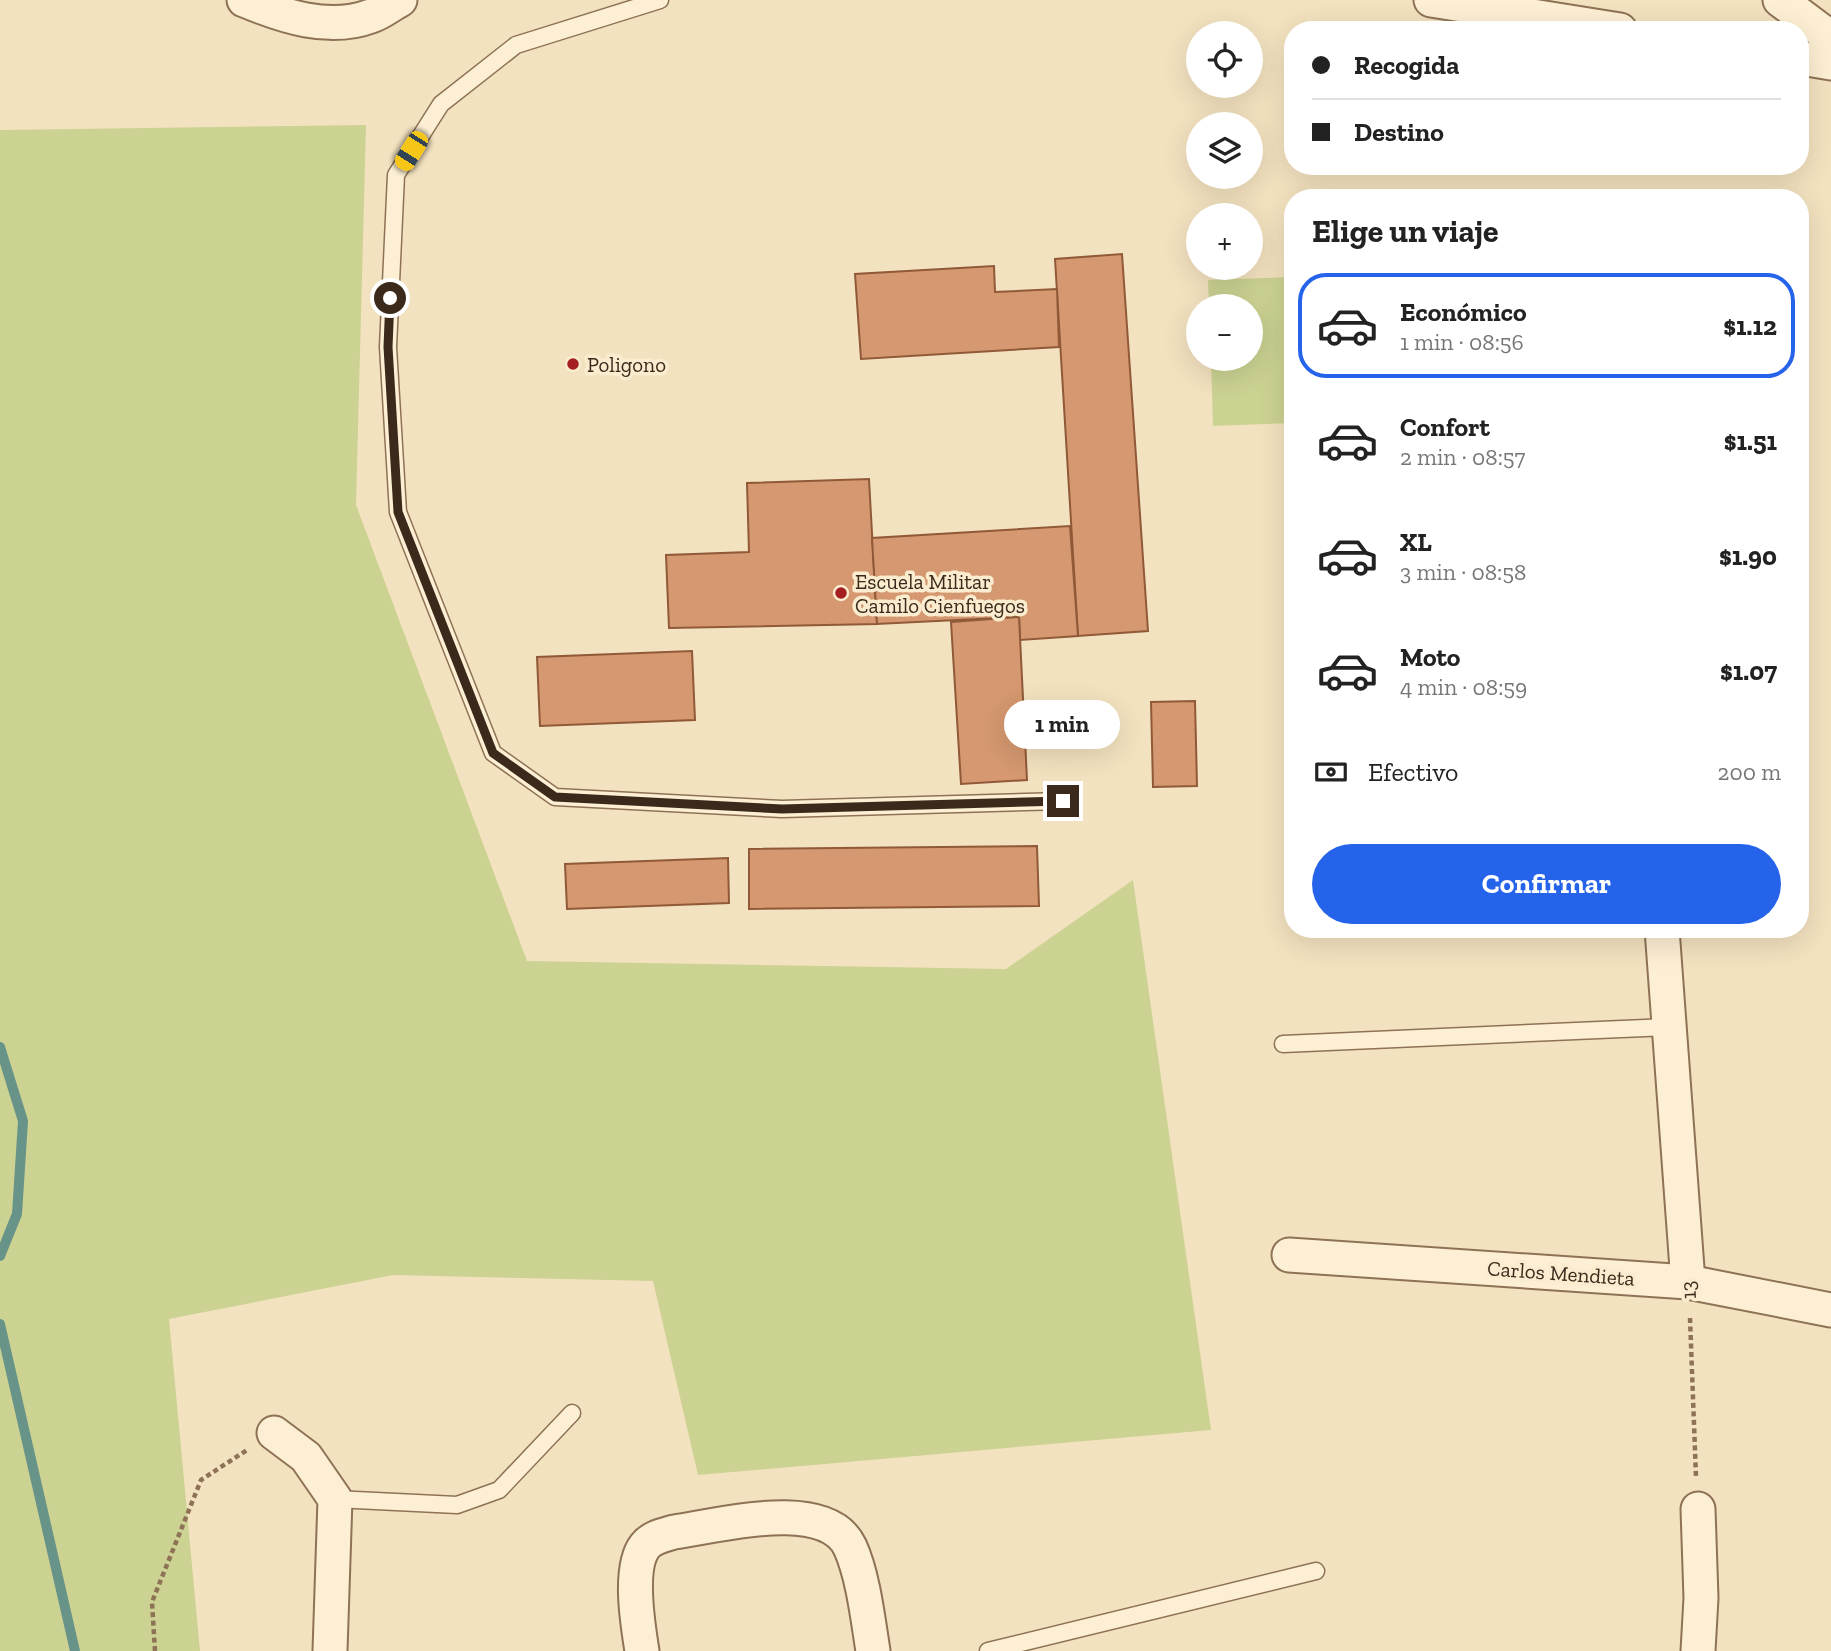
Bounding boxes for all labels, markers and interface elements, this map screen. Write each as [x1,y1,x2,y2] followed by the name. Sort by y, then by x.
[1186,21,1263,371] map controls
[1186,21,1263,98] button: locate
[1354,49,1459,81] text: Recogida
[1186,112,1263,189] button: layers
[1354,116,1444,148] text: Destino
[391,128,432,174] car
[1186,203,1263,280] button: +
[1312,212,1499,250] text: Elige un viaje
[374,282,406,314] route start
[1186,294,1263,371] button: −
[1316,294,1379,357] icon: car
[1400,296,1527,328] text: Económico
[1723,310,1777,342] text: $1.12
[1400,328,1524,356] text: 1 min · 08:56
[587,352,666,377] place label: Poligono
[565,356,581,372] marker: Poligono
[1316,409,1379,472] icon: car
[1400,411,1490,443] text: Confort
[1724,425,1777,457] text: $1.51
[1400,443,1525,471] text: 2 min · 08:57
[1316,524,1379,587] icon: car
[1400,526,1432,558] text: XL
[1719,540,1777,572] text: $1.90
[1400,558,1526,586] text: 3 min · 08:58
[855,569,1025,618] place label: Escuela Militar Camilo Cienfuegos
[833,585,849,601] marker: Escuela Militar Camilo Cienfuegos
[1316,639,1379,702] icon: car
[1400,641,1460,673] text: Moto
[1720,655,1777,687] text: $1.07
[1400,673,1527,701] text: 4 min · 08:59
[1005,700,1121,748] callout: 1 min
[1035,710,1089,738] text: 1 min
[1312,753,1350,791] icon: cash
[1368,756,1458,788] text: Efectivo
[1718,758,1781,786] text: 200 m
[1047,785,1079,817] route end
[1312,844,1781,924] button: Confirmar
[1486,1255,1636,1291] street label: Carlos Mendieta
[1675,1280,1701,1300] street label: 13

